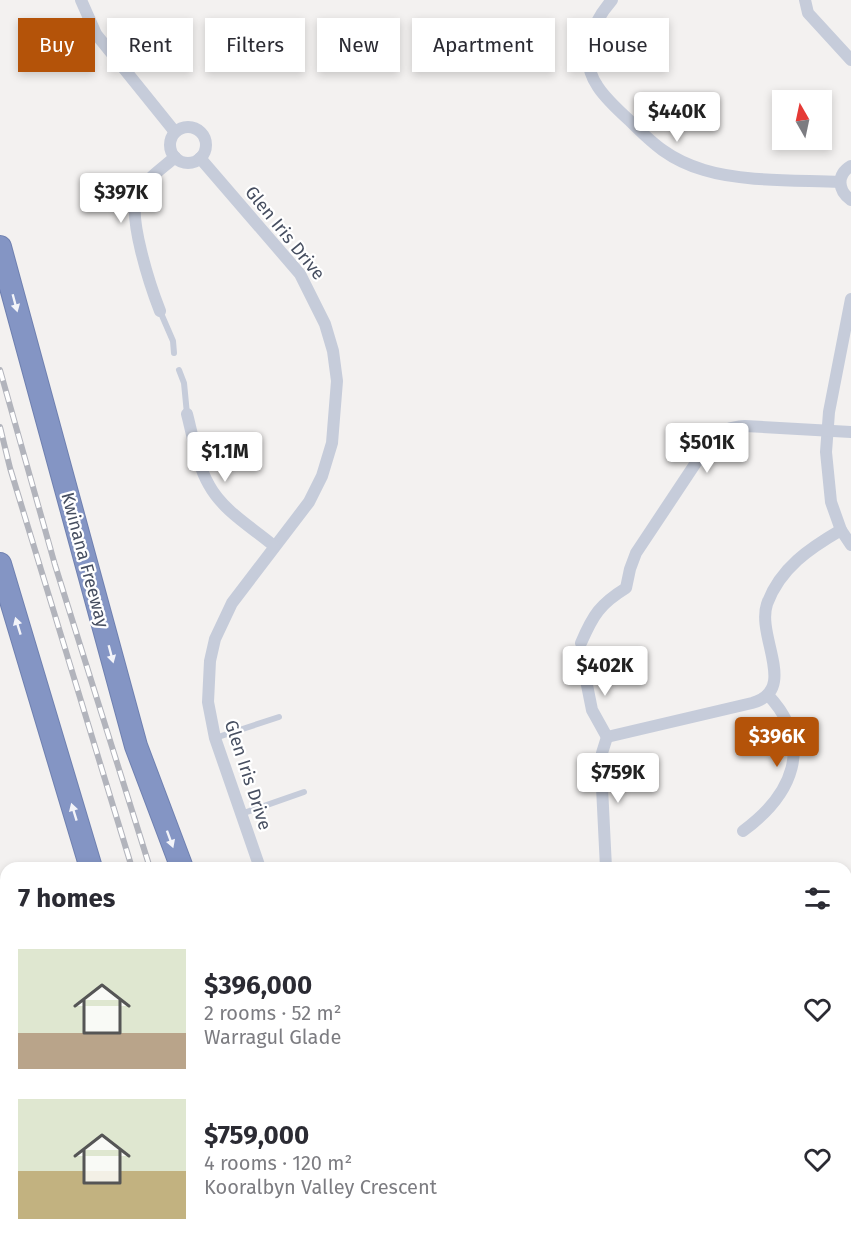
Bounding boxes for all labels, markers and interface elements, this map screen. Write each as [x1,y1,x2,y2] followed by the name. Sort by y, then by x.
[18,18,95,72] chip: Buy
[107,18,193,72] chip: Rent
[205,18,305,72] chip: Filters
[317,18,400,72] chip: New
[412,18,555,72] chip: Apartment
[567,18,669,72] chip: House
[772,90,832,150] north arrow
[772,90,832,150] map controls
[635,92,719,143] pin: $440K
[648,99,706,123] text: $440K
[79,173,163,224] pin: $397K
[94,180,148,204] text: $397K
[240,182,330,284] street label: Glen Iris Drive
[11,295,20,313] one-way arrow
[665,423,749,474] pin: $501K
[680,430,734,454] text: $501K
[183,432,267,483] pin: $1.1M
[201,439,249,463] text: $1.1M
[56,490,114,630] street label: Kwinana Freeway
[13,617,22,635] one-way arrow
[106,644,116,663] one-way arrow
[563,646,647,697] pin: $402K
[577,653,633,677] text: $402K
[220,717,276,833] street label: Glen Iris Drive
[735,717,819,768] pin: $396K
[749,724,805,748] text: $396K
[576,753,660,804] pin: $759K
[591,760,645,784] text: $759K
[69,803,78,821] one-way arrow
[166,830,176,848] one-way arrow
[801,882,834,915] icon: filters
[18,883,115,914] text: 7 homes
[204,970,312,1001] text: $396,000
[66,973,138,1045] icon: home
[801,993,834,1026] icon: heart
[204,1001,342,1025] text: 2 rooms · 52 m²
[204,1025,341,1049] text: Warragul Glade
[204,1120,309,1151] text: $759,000
[66,1123,138,1195] icon: home
[801,1143,834,1176] icon: heart
[204,1151,352,1175] text: 4 rooms · 120 m²
[204,1175,437,1199] text: Kooralbyn Valley Crescent

